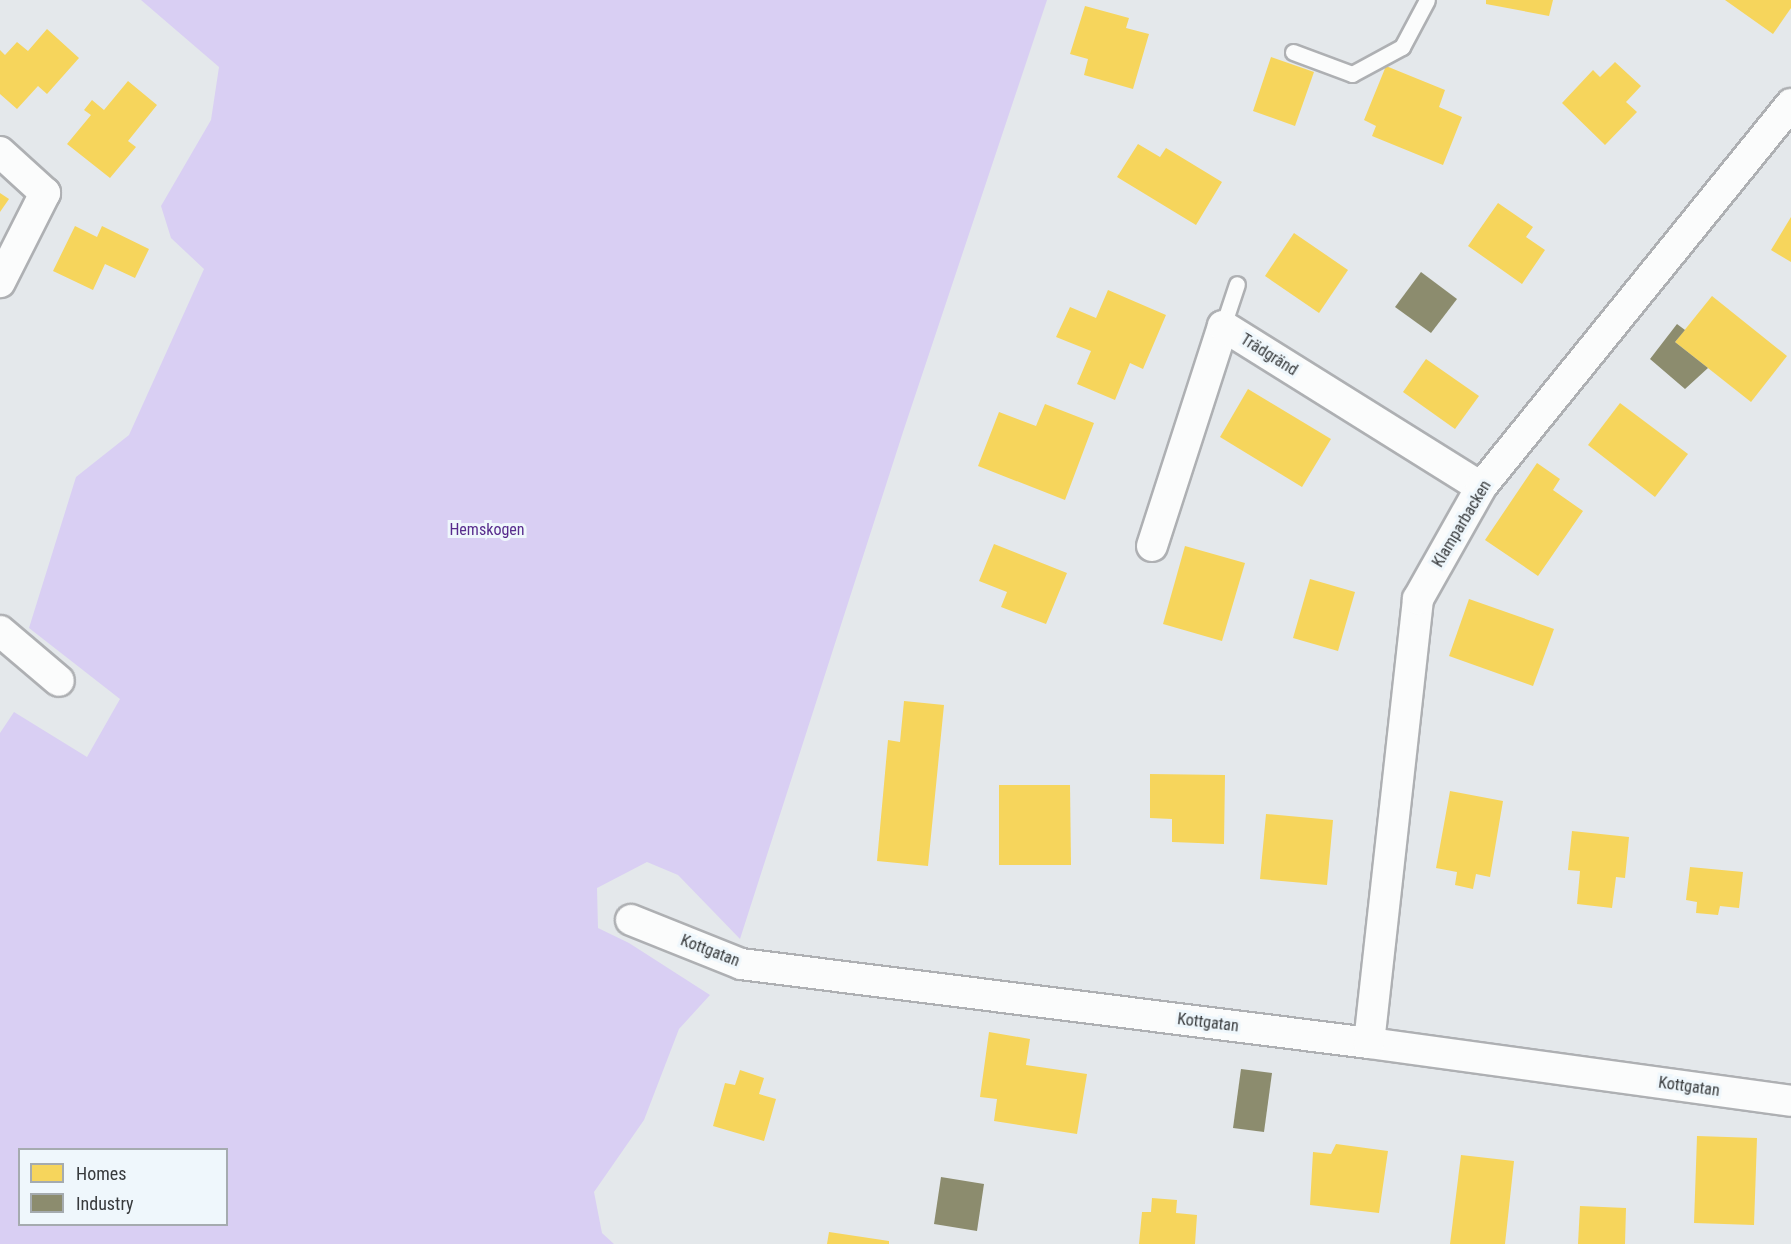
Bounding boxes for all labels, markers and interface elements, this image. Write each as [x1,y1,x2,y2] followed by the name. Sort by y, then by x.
[1237,330,1301,380] street label: Trädgränd
[1429,477,1495,571] street label: Klamparbacken
[449,520,525,540] park label: Hemskogen
[678,931,742,971] street label: Kottgatan
[1176,1010,1240,1036] street label: Kottgatan
[1657,1073,1721,1101] street label: Kottgatan
[18,1148,228,1226] legend
[76,1163,126,1184] text: Homes
[76,1193,134,1214] text: Industry

